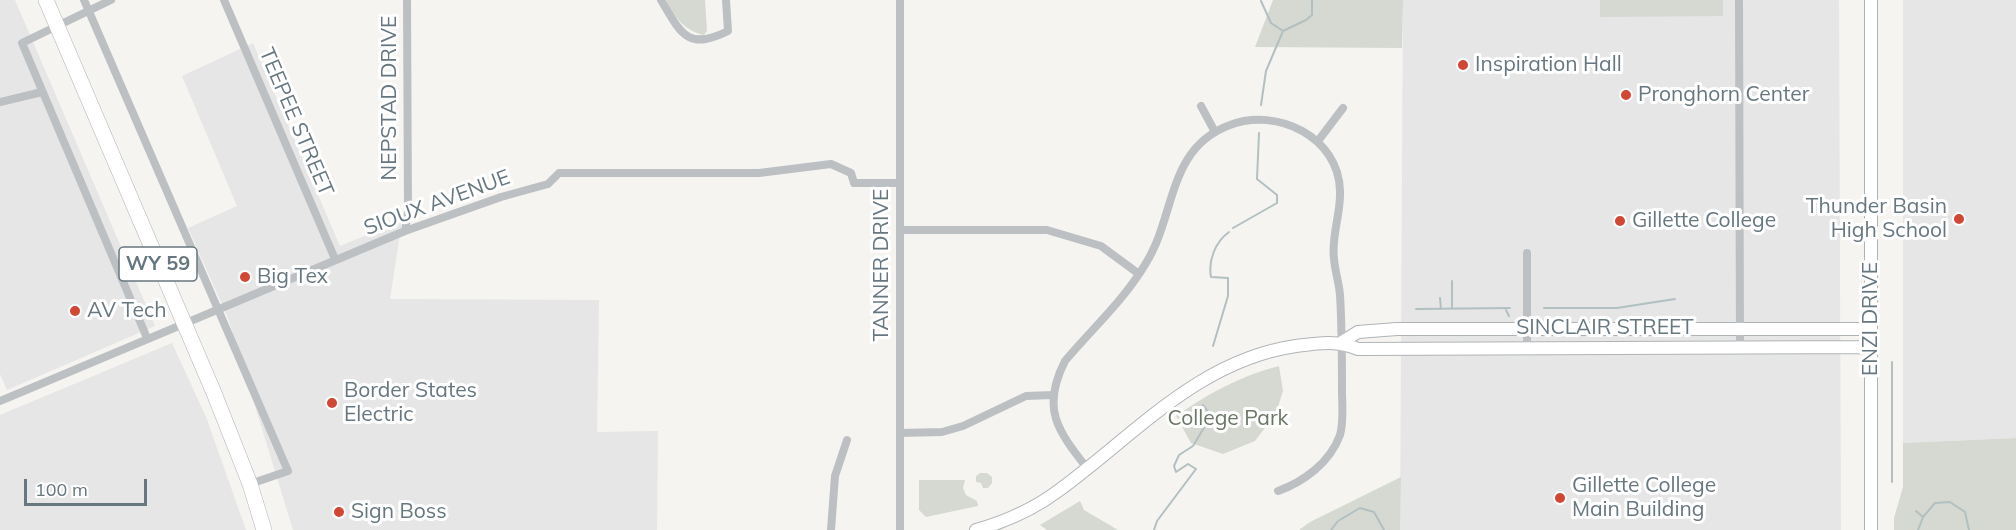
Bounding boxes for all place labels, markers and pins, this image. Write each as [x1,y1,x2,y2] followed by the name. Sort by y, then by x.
[1475,52,1622,78] place label: Inspiration Hall
[1456,58,1470,72] marker: Inspiration Hall
[1638,82,1809,108] place label: Pronghorn Center
[1619,88,1633,102] marker: Pronghorn Center
[1806,194,1947,244] place label: Thunder Basin High School
[1632,208,1776,234] place label: Gillette College
[1952,212,1966,226] marker: Thunder Basin High School
[1613,214,1627,228] marker: Gillette College
[257,264,328,290] place label: Big Tex
[238,270,252,284] marker: Big Tex
[87,298,167,324] place label: AV Tech
[68,304,82,318] marker: AV Tech
[344,378,477,428] place label: Border States Electric
[325,396,339,410] marker: Border States Electric
[1572,473,1716,523] place label: Gillette College Main Building
[1553,491,1567,505] marker: Gillette College Main Building
[351,499,447,525] place label: Sign Boss
[332,505,346,519] marker: Sign Boss

